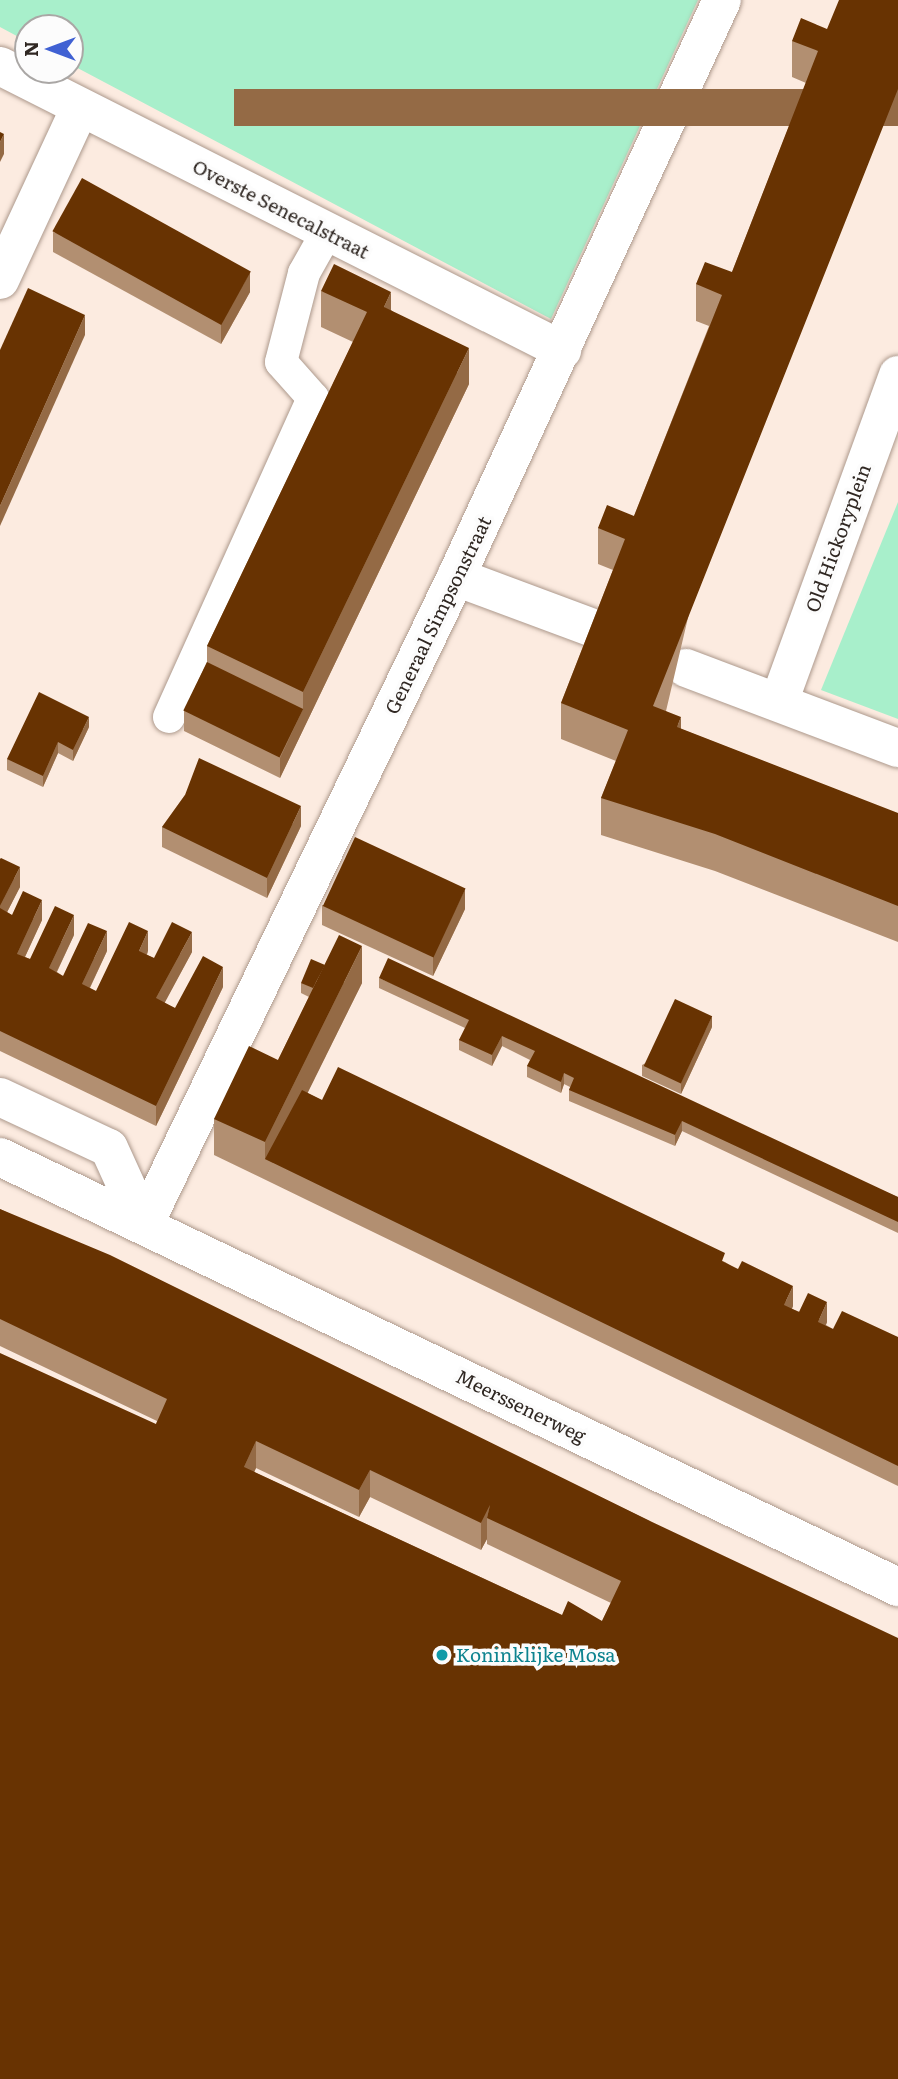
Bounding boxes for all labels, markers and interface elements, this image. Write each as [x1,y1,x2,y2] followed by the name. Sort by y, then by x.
[14,14,84,84] north arrow
[16,41,44,57] text: N
[189,155,373,263] street label: Overste Senecalstraat
[801,461,875,615] street label: Old Hickoryplein
[380,512,496,718] street label: Generaal Simpsonstraat
[452,1365,590,1447] street label: Meerssenerweg
[456,1644,616,1666] place label: Koninklijke Mosa
[434,1647,450,1663] marker: Koninklijke Mosa

